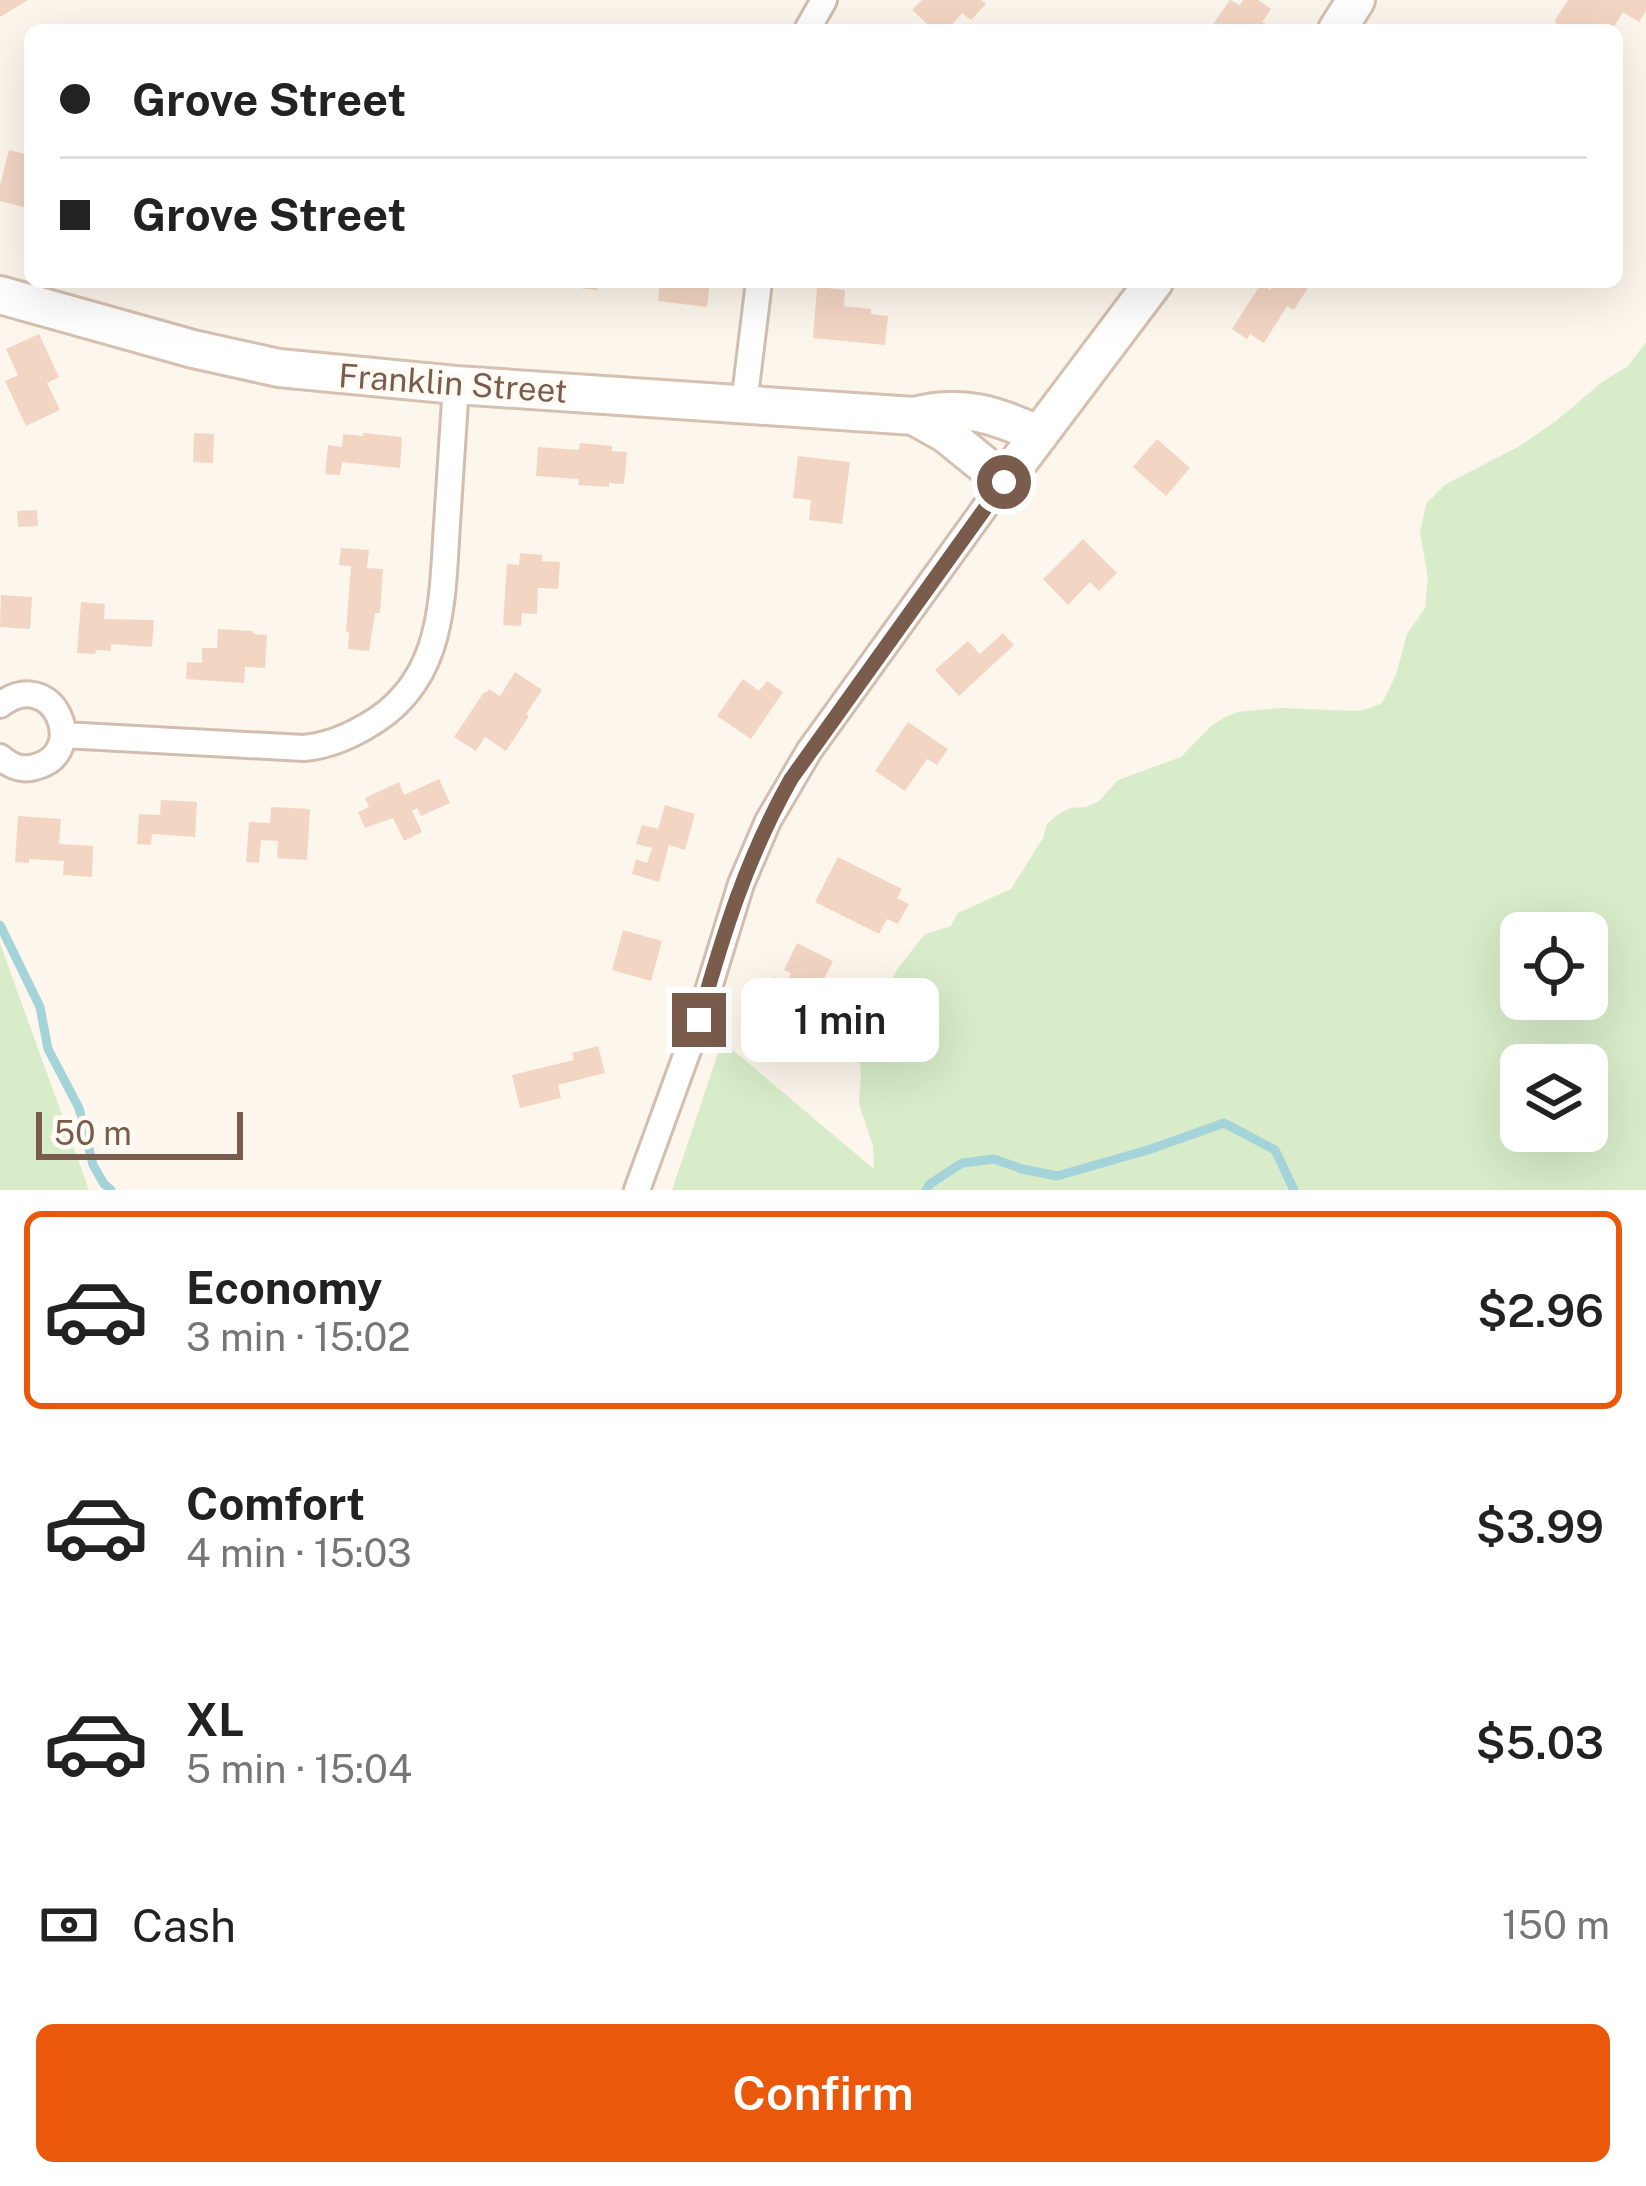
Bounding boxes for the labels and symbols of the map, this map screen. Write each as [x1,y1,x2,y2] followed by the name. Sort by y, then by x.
[337,356,569,410] street label: Franklin Street
[977,455,1031,509] route start
[741,978,939,1062] callout: 1 min
[672,993,726,1047] route end
[36,1106,243,1159] scale bar

